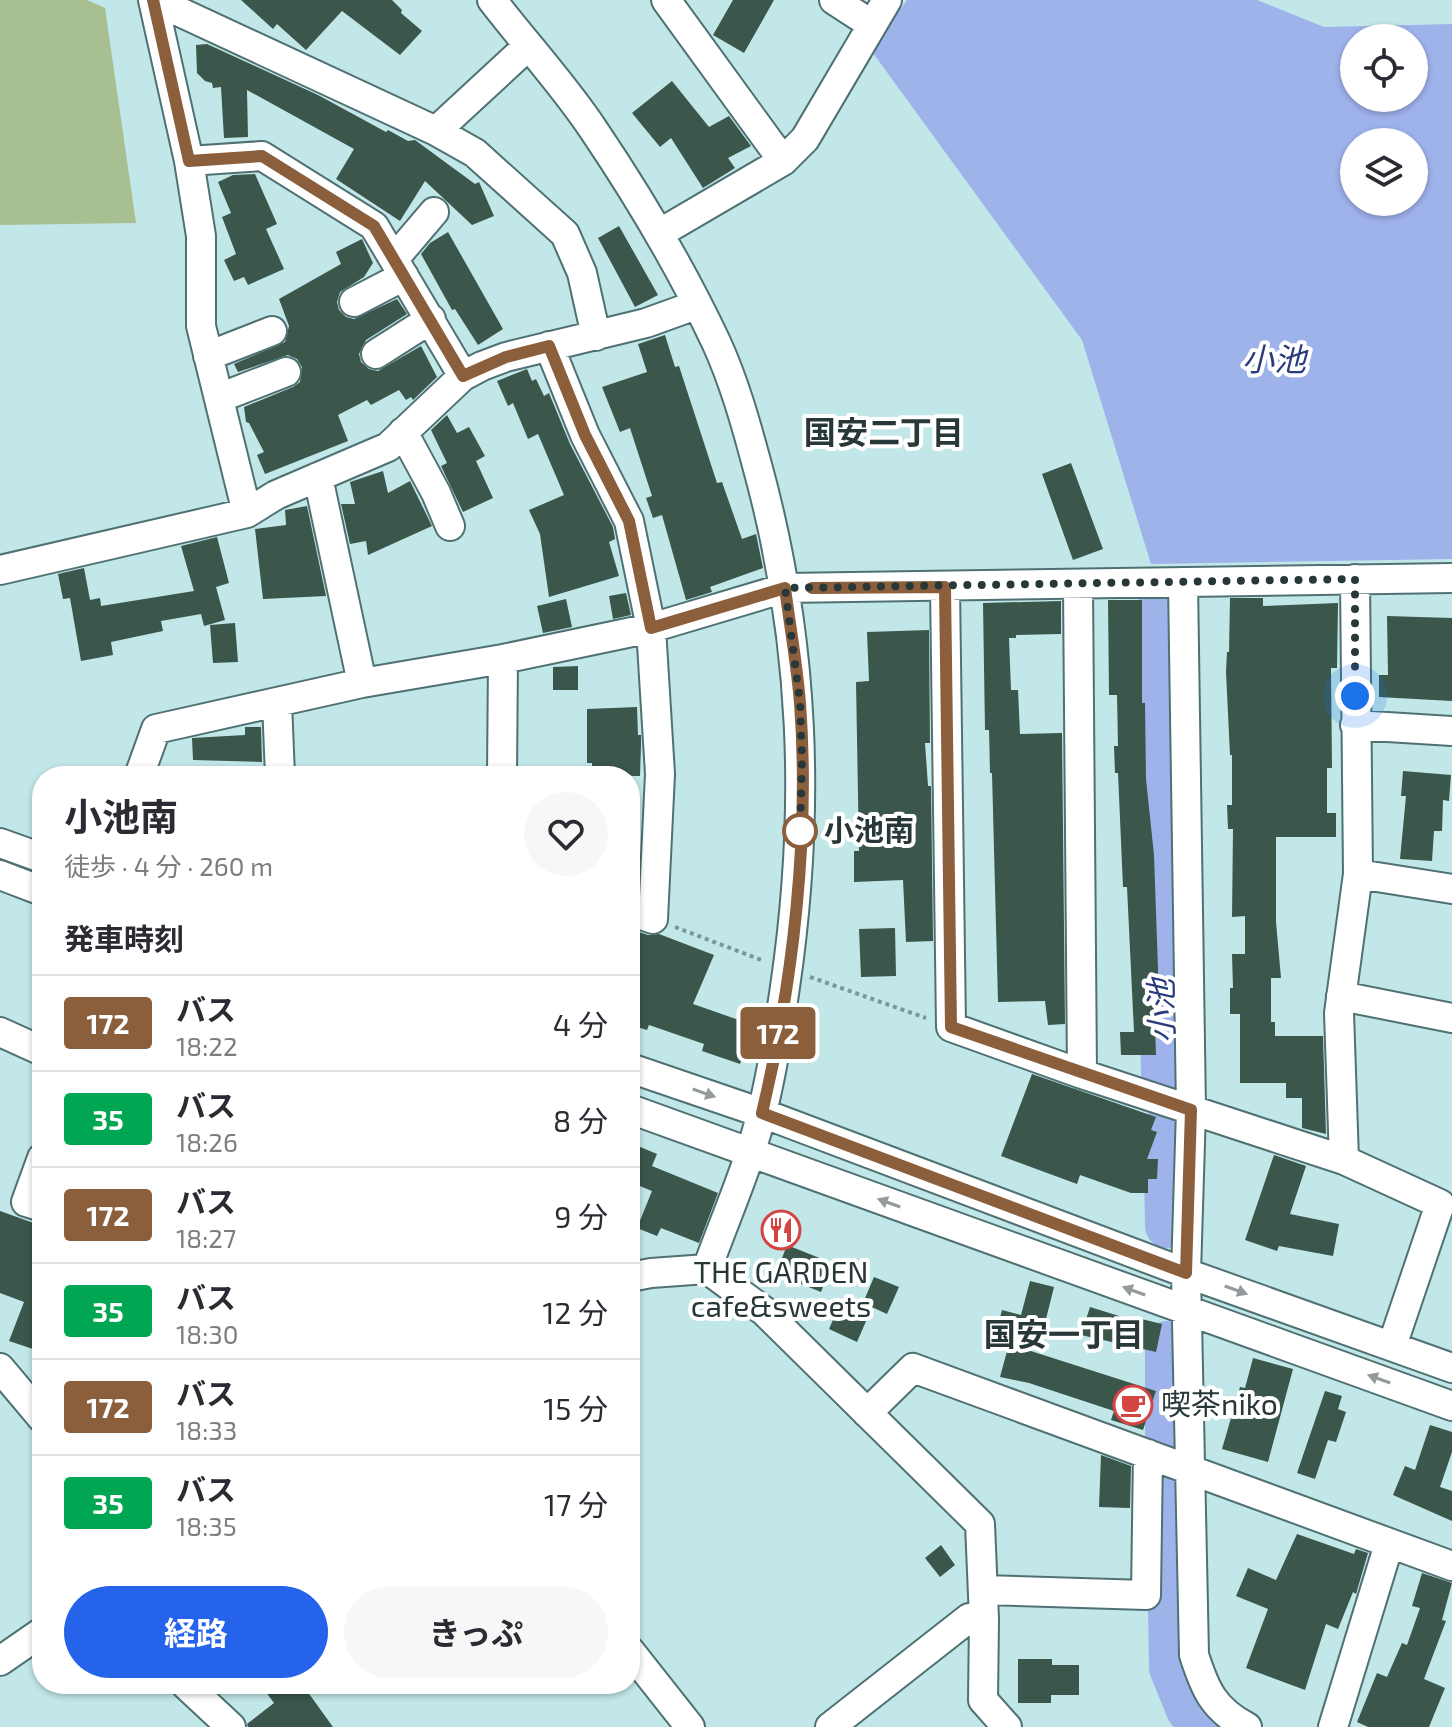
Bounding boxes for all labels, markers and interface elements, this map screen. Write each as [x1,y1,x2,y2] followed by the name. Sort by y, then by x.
[1340,24,1428,216] map controls
[1340,24,1428,112] button: locate
[1340,128,1428,216] button: layers
[1242,339,1309,377] water label: 小池
[804,412,964,450] district label: 国安二丁目
[1335,676,1375,716] your location
[524,792,608,876] button: heart
[64,793,178,839] text: 小池南
[824,811,914,847] place label: 小池南
[783,814,817,848] marker: 小池南
[64,850,273,881] text: 徒歩 · 4 分 · 260 m
[64,920,184,956] text: 発車時刻
[1140,976,1180,1043] water label: 小池
[176,991,236,1027] text: バス
[86,1006,130,1040] text: 172
[553,1006,608,1042] text: 4 分
[732,1007,824,1059] line badge: 172
[756,1016,800,1050] text: 172
[176,1030,238,1061] text: 18:22
[176,1087,236,1123] text: バス
[692,1088,716,1100] one-way arrow
[92,1102,124,1136] text: 35
[553,1102,608,1138] text: 8 分
[176,1126,238,1157] text: 18:26
[176,1183,236,1219] text: バス
[877,1196,901,1209] one-way arrow
[86,1198,130,1232] text: 172
[554,1198,608,1234] text: 9 分
[760,1209,802,1251] restaurant icon: THE GARDEN cafe&sweets
[176,1222,236,1253] text: 18:27
[691,1253,871,1323] place label: THE GARDEN cafe&sweets
[176,1279,236,1315] text: バス
[1122,1284,1146,1297] one-way arrow
[1225,1285,1249,1297] one-way arrow
[92,1294,124,1328] text: 35
[543,1294,608,1330] text: 12 分
[984,1314,1144,1352] district label: 国安一丁目
[176,1318,238,1349] text: 18:30
[1366,1372,1390,1385] one-way arrow
[176,1375,236,1411] text: バス
[1112,1384,1154,1426] cafe icon: 喫茶niko
[1161,1385,1278,1421] place label: 喫茶niko
[86,1390,130,1424] text: 172
[543,1390,608,1426] text: 15 分
[176,1414,237,1445] text: 18:33
[176,1471,236,1507] text: バス
[92,1486,124,1520] text: 35
[544,1486,608,1522] text: 17 分
[176,1510,237,1541] text: 18:35
[64,1586,328,1678] button: 経路
[344,1586,608,1678] button: きっぷ

